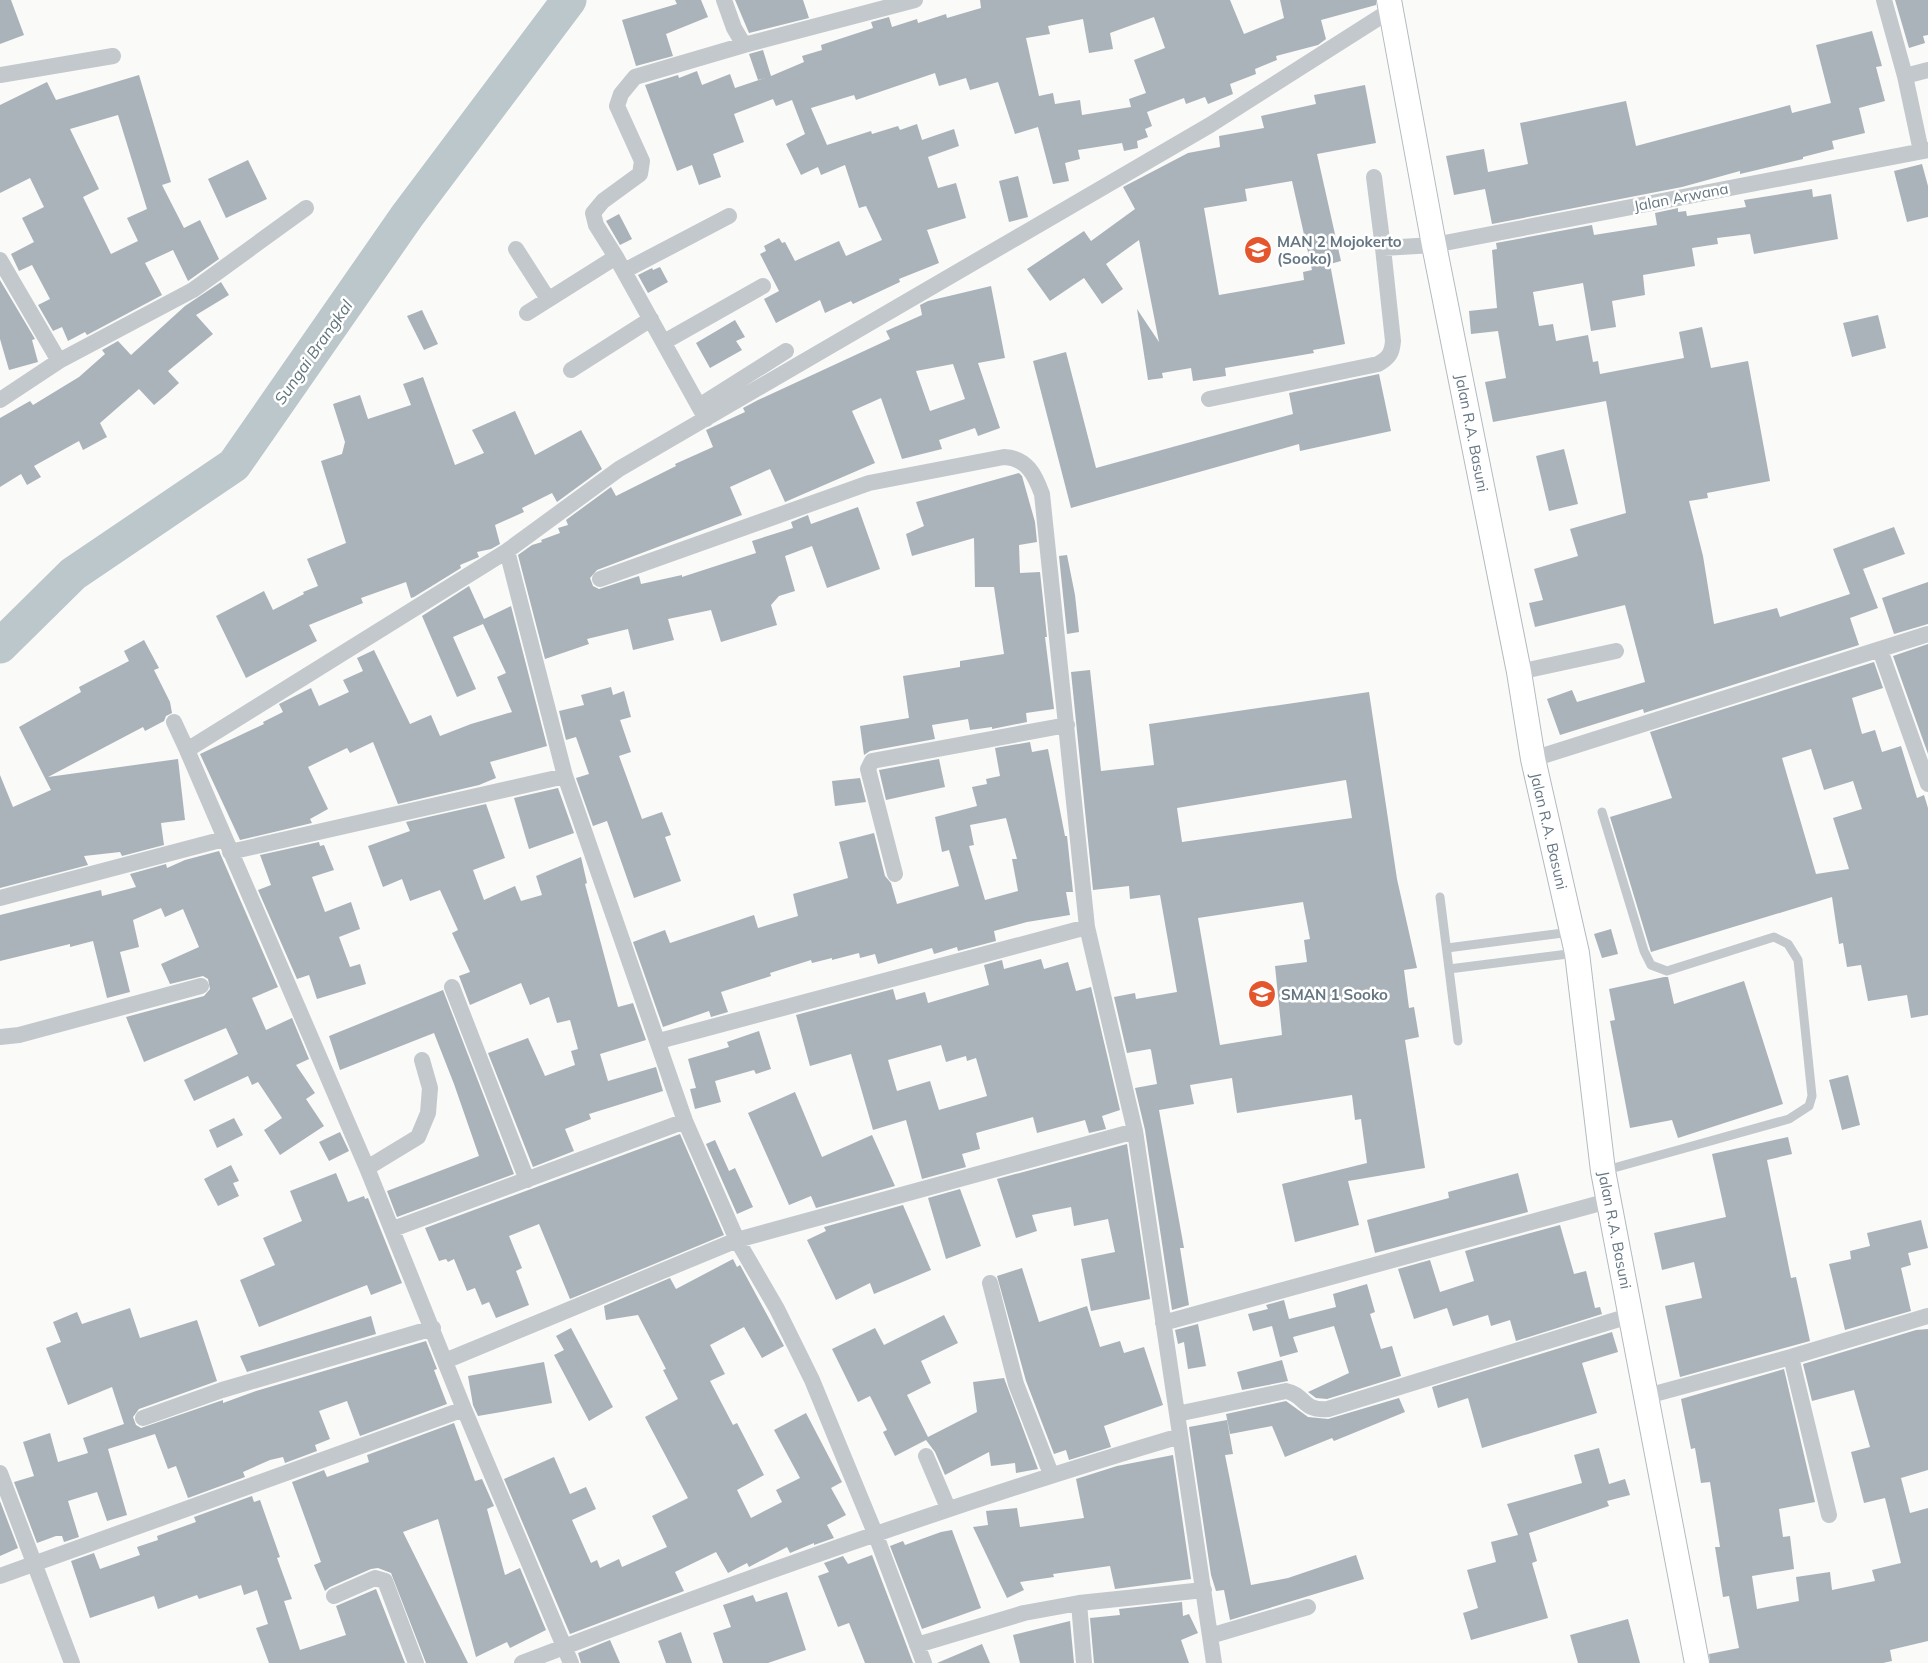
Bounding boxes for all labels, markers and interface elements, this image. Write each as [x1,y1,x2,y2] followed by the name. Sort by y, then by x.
[1632,179,1730,215] street label: Jalan Arwana
[1277,232,1402,268] place label: MAN 2 Mojokerto (Sooko)
[1243,235,1273,265] school or university icon: MAN 2 Mojokerto (Sooko)
[270,296,356,408] water label: Sungai Brangkal
[1451,372,1493,494] street label: Jalan R.A. Basuni
[1526,771,1572,891] street label: Jalan R.A. Basuni
[1247,979,1277,1009] school or university icon: SMAN 1 Sooko
[1281,985,1388,1004] place label: SMAN 1 Sooko
[1594,1169,1636,1291] street label: Jalan R.A. Basuni

